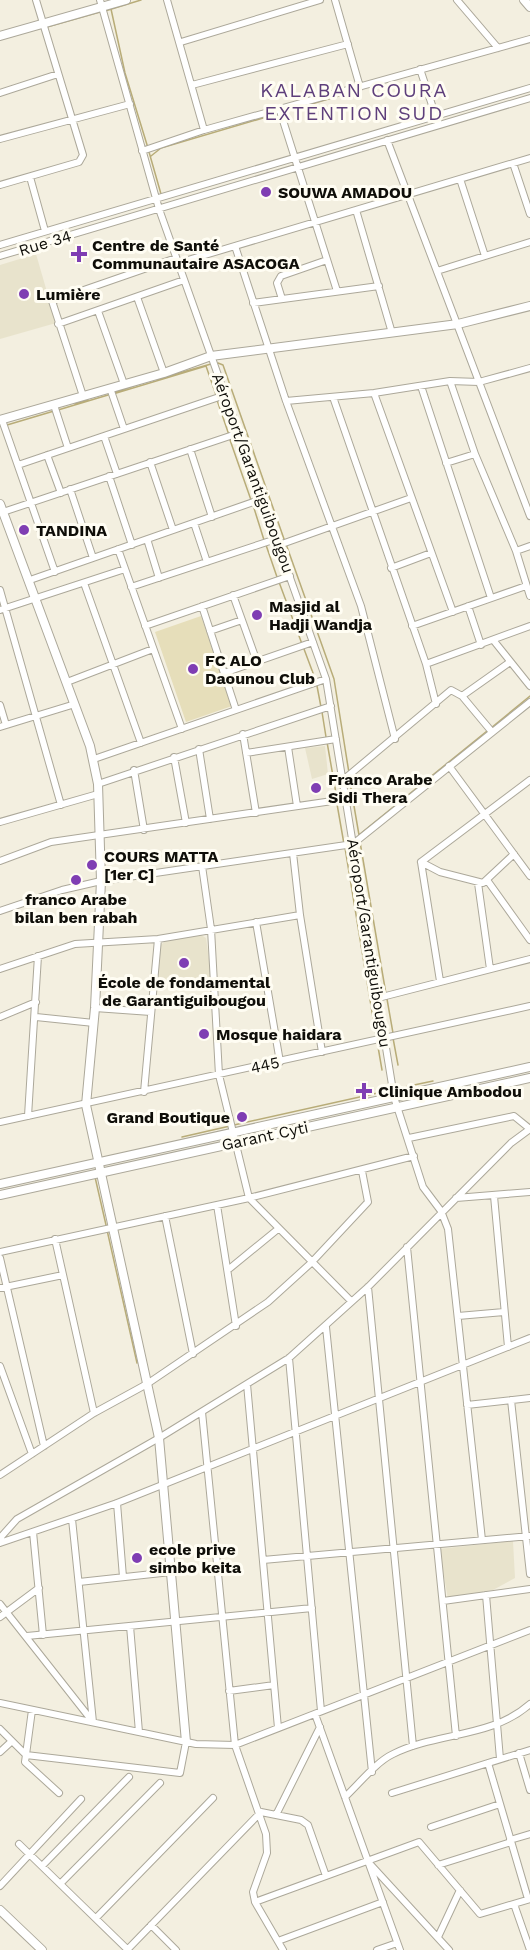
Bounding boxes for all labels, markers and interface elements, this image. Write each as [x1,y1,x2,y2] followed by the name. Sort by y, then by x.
[260,78,448,125] district label: KALABAN COURA EXTENTION SUD
[278,183,412,202] place label: SOUWA AMADOU
[259,185,273,199] marker: SOUWA AMADOU
[16,226,74,260] street label: Rue 34
[92,236,300,273] place label: Centre de Santé Communautaire ASACOGA
[70,245,88,263] marker: Centre de Santé Communautaire ASACOGA
[36,285,100,304] place label: Lumière
[17,287,31,301] marker: Lumière
[208,370,298,576] street label: Aéroport/Garantiguibougou
[36,521,107,540] place label: TANDINA
[17,523,31,537] marker: TANDINA
[269,597,373,634] place label: Masjid al Hadji Wandja
[250,608,264,622] marker: Masjid al Hadji Wandja
[205,651,315,688] place label: FC ALO Daounou Club
[186,662,200,676] marker: FC ALO Daounou Club
[328,770,433,807] place label: Franco Arabe Sidi Thera
[309,781,323,795] marker: Franco Arabe Sidi Thera
[343,837,395,1049] street label: Aéroport/Garantiguibougou
[104,847,219,884] place label: COURS MATTA [1er C]
[85,858,99,872] marker: COURS MATTA [1er C]
[69,873,83,887] marker: franco Arabe bilan ben rabah
[15,890,137,927] place label: franco Arabe bilan ben rabah
[177,956,191,970] marker: École de fondamental de Garantiguibougou
[98,973,271,1010] place label: École de fondamental de Garantiguibougou
[216,1025,342,1044] place label: Mosque haidara
[197,1027,211,1041] marker: Mosque haidara
[249,1053,281,1077] street label: 445
[355,1082,373,1100] marker: Clinique Ambodou
[378,1082,522,1101] place label: Clinique Ambodou
[107,1108,230,1127] place label: Grand Boutique
[235,1110,249,1124] marker: Grand Boutique
[220,1118,310,1154] street label: Garant Cyti
[149,1540,242,1577] place label: ecole prive simbo keita
[130,1551,144,1565] marker: ecole prive simbo keita

